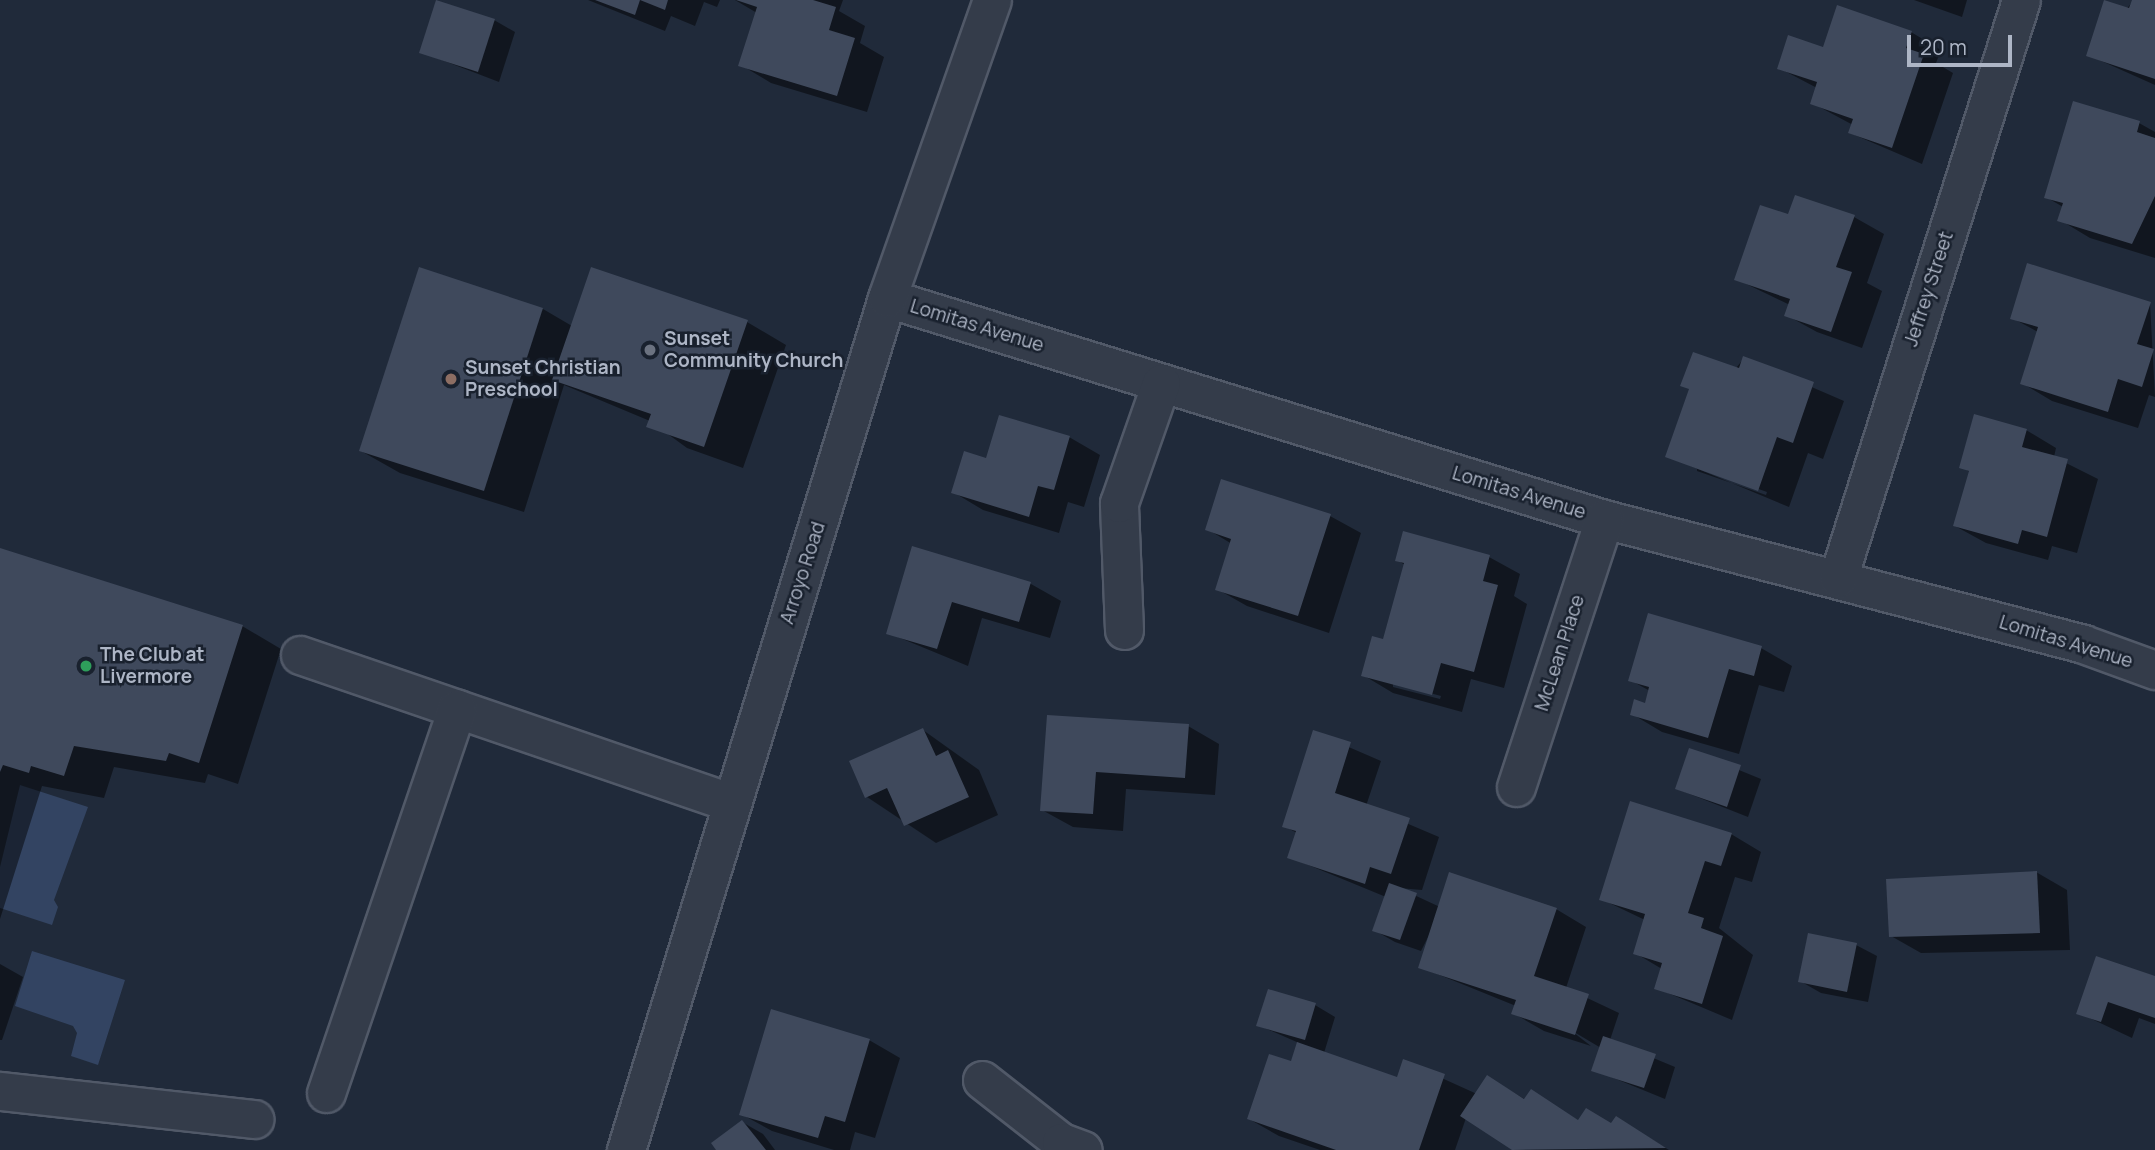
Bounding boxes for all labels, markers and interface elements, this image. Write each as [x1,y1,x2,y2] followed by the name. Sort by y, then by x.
[1910,21,2015,65] scale bar
[1920,33,1967,61] text: 20 m
[1900,229,1958,349] street label: Jeffrey Street
[907,295,1047,357] street label: Lomitas Avenue
[664,328,843,372] place label: Sunset Community Church
[642,342,658,358] marker: Sunset Community Church
[465,357,621,401] place label: Sunset Christian Preschool
[443,371,459,387] marker: Sunset Christian Preschool
[1449,462,1589,524] street label: Lomitas Avenue
[776,519,830,627] street label: Arroyo Road
[1531,592,1589,714] street label: McLean Place
[1996,611,2136,673] street label: Lomitas Avenue
[100,644,205,688] place label: The Club at Livermore
[78,658,94,674] marker: The Club at Livermore

